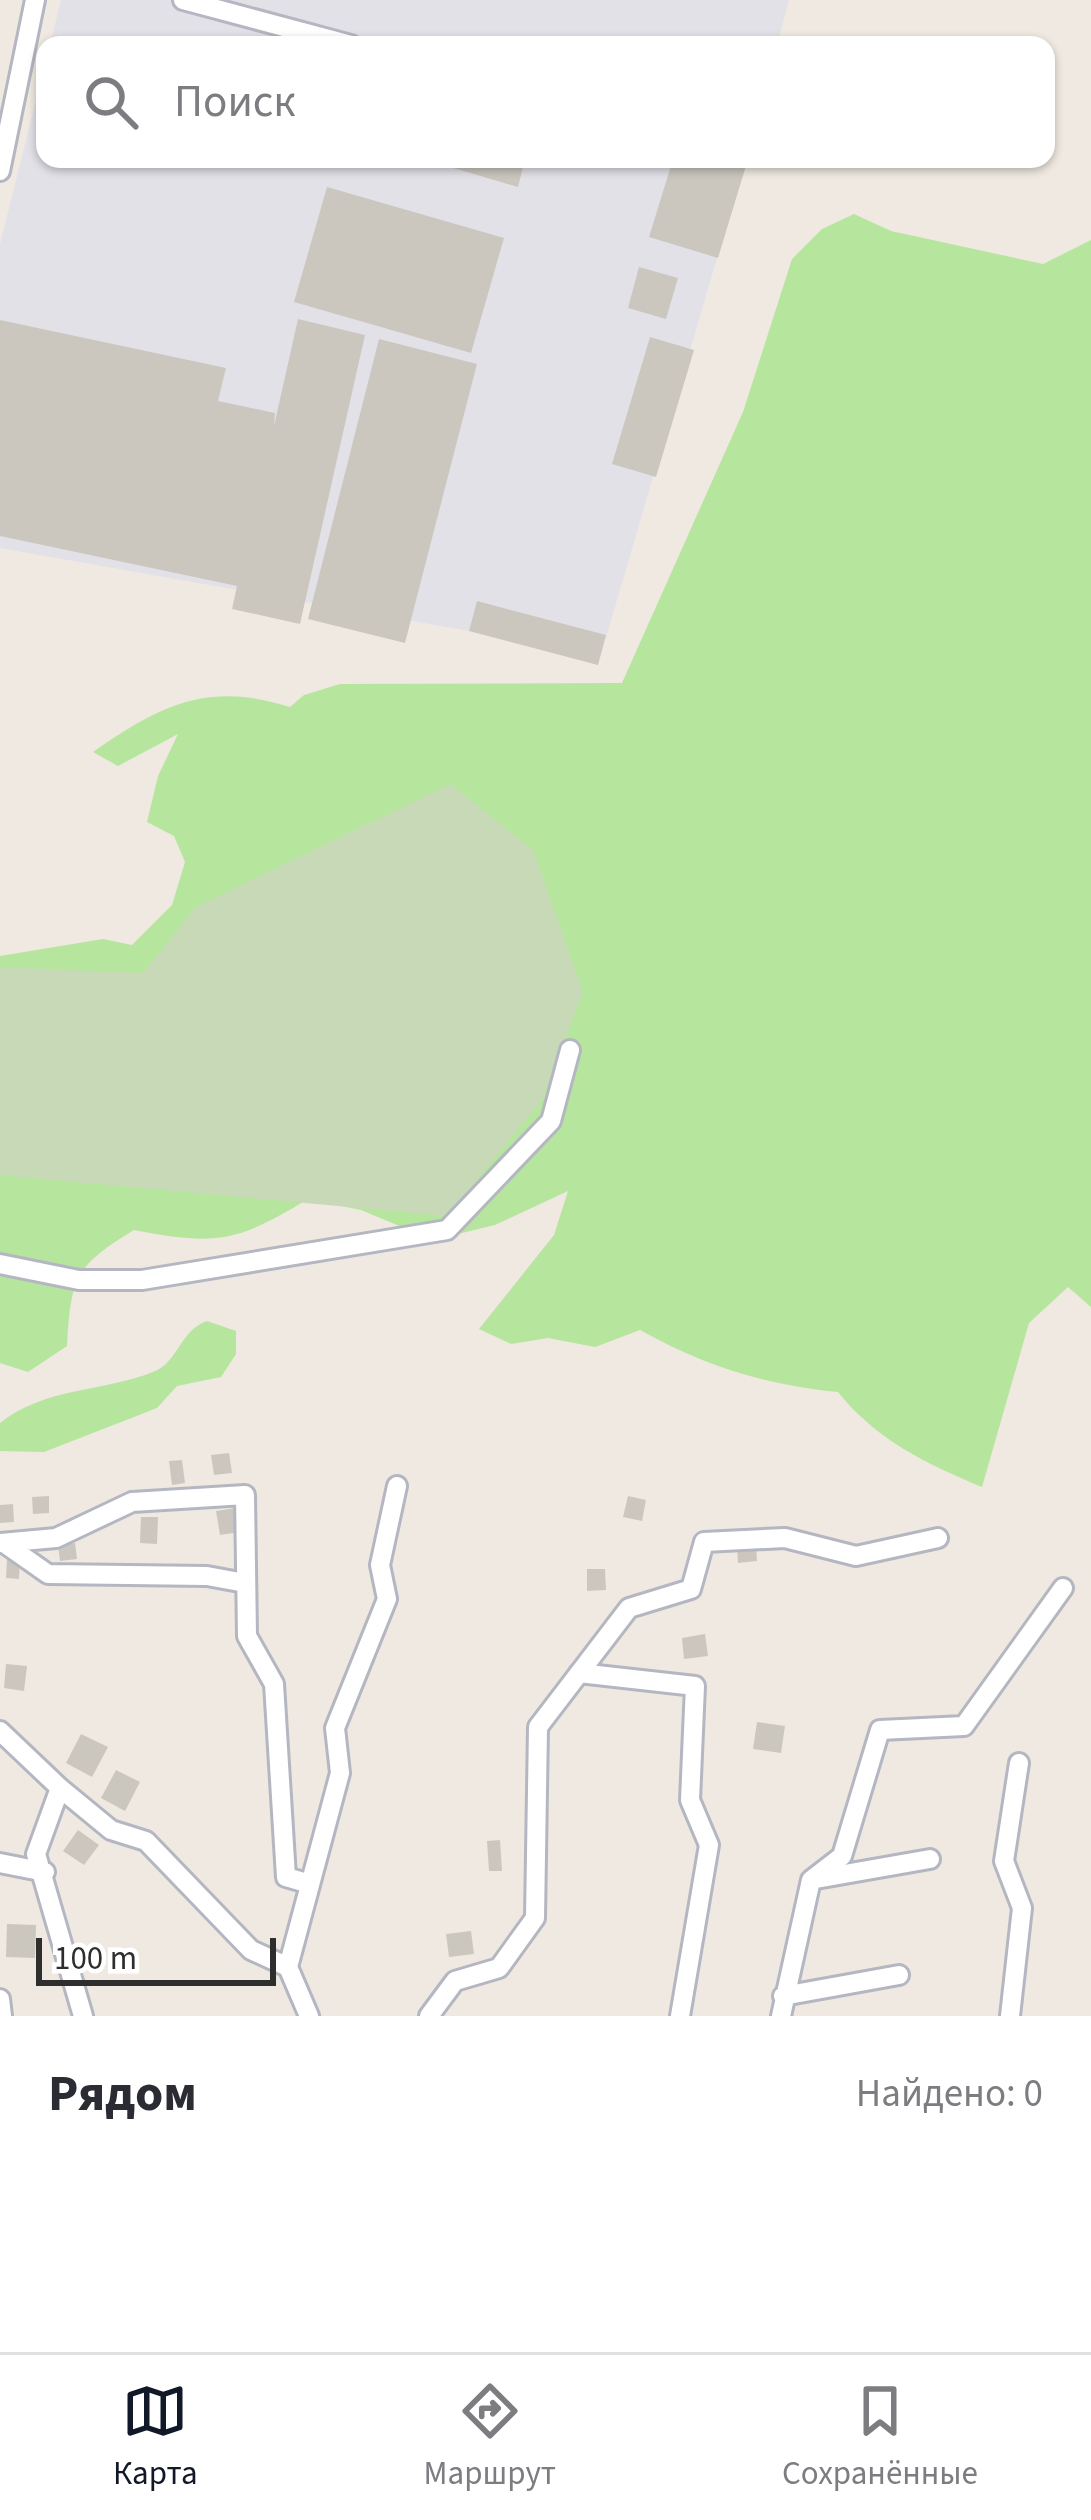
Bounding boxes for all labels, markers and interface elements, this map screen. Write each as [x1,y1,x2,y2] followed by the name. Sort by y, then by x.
[36,36,1055,168] search box
[78,69,144,135] icon: search
[174,70,296,134] text: Поиск
[36,1932,276,1985] scale bar
[54,1935,137,1982] text: 100 m
[48,2058,197,2130] text: Рядом
[856,2066,1043,2122] text: Найдено: 0
[113,2378,198,2497] tab: Карта
[424,2378,556,2497] tab: Маршрут
[782,2378,978,2497] tab: Сохранённые

